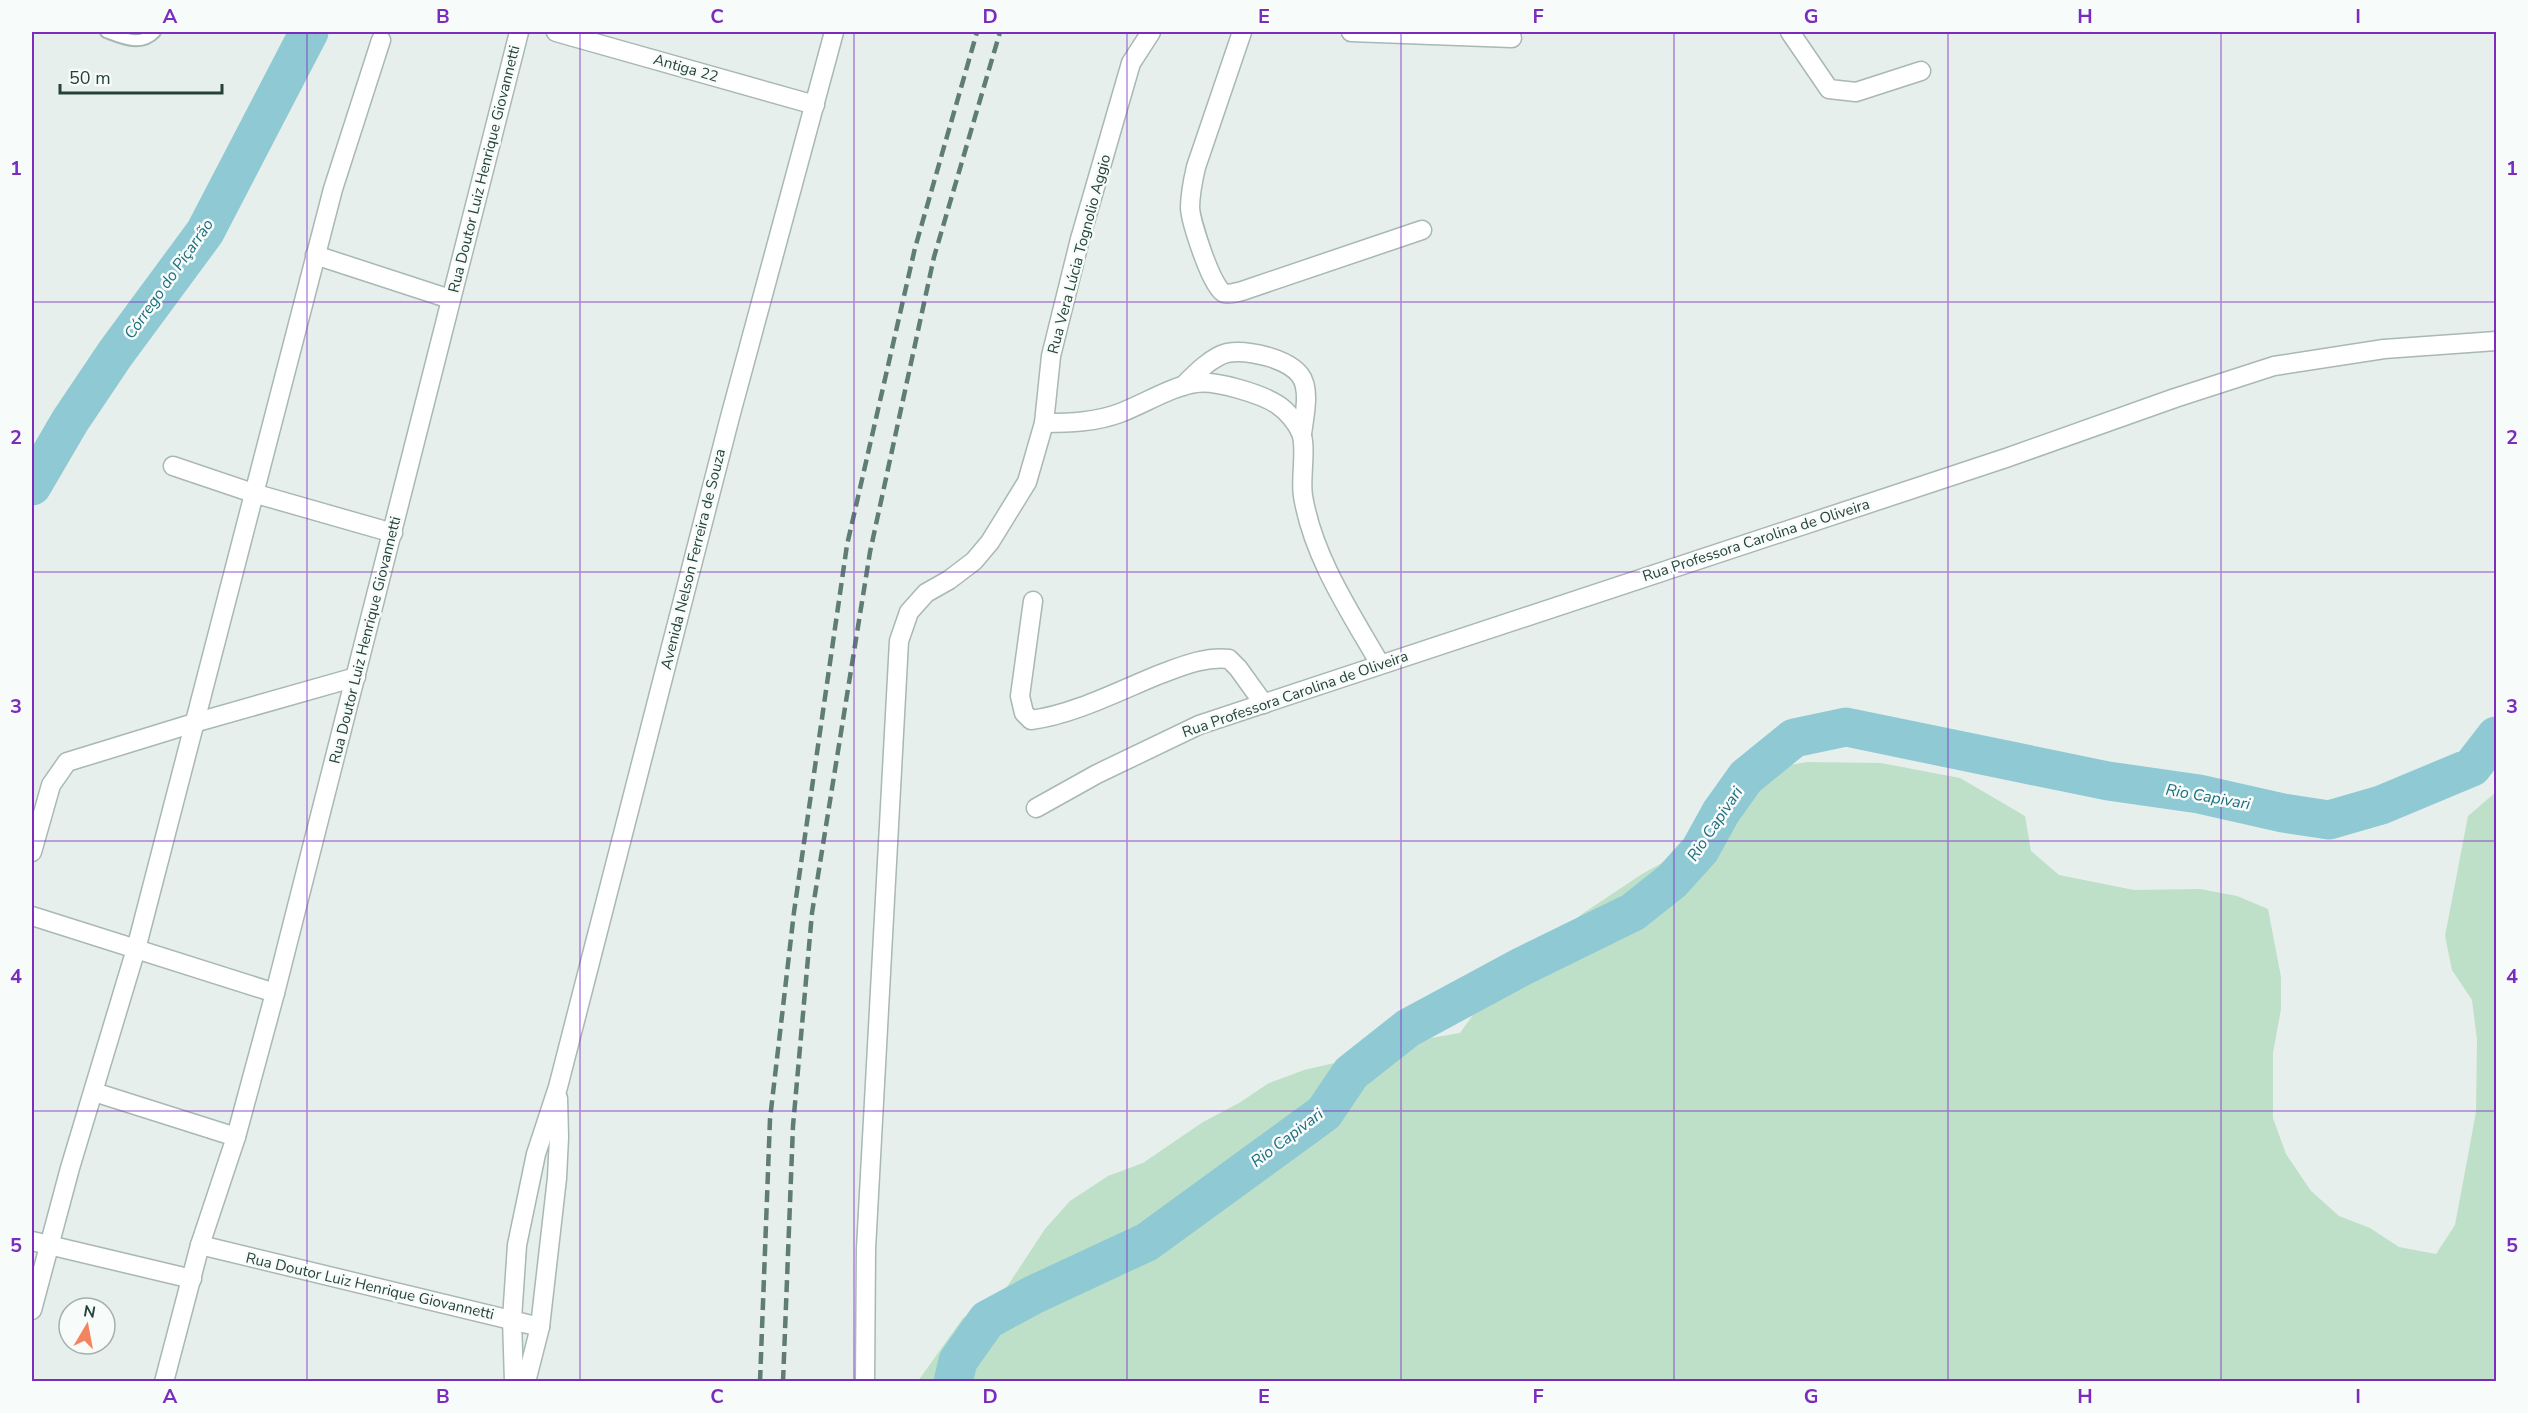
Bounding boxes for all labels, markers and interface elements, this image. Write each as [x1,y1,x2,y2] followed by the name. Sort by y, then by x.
[163,3,178,30] text: A
[436,3,450,30] text: B
[710,3,724,30] text: C
[982,3,998,30] text: D
[1258,3,1270,30] text: E
[1532,3,1544,30] text: F
[1804,3,1818,30] text: G
[2077,3,2093,30] text: H
[2355,3,2361,30] text: I
[444,43,524,295] street label: Rua Doutor Luiz Henrique Giovannetti
[651,49,721,87] street label: Antiga 22
[60,57,222,95] scale bar
[69,66,111,90] text: 50 m
[1043,152,1115,356] street label: Rua Vera Lúcia Tognolio Aggio
[10,155,22,182] text: 1
[2506,155,2518,182] text: 1
[119,214,219,344] water label: Córrego do Piçarrão
[10,424,22,451] text: 2
[2506,424,2518,451] text: 2
[656,447,730,671] street label: Avenida Nelson Ferreira de Souza
[1640,494,1872,586] street label: Rua Professora Carolina de Oliveira
[325,514,405,766] street label: Rua Doutor Luiz Henrique Giovannetti
[1179,646,1411,742] street label: Rua Professora Carolina de Oliveira
[10,693,22,720] text: 3
[2506,693,2518,720] text: 3
[2164,779,2252,815] water label: Rio Capivari
[1682,782,1748,866] water label: Rio Capivari
[10,963,22,990] text: 4
[2506,963,2518,990] text: 4
[1246,1103,1328,1172] water label: Rio Capivari
[10,1232,22,1259] text: 5
[2506,1232,2518,1259] text: 5
[244,1248,496,1324] street label: Rua Doutor Luiz Henrique Giovannetti
[57,1296,117,1356] north arrow
[82,1300,97,1324] text: N
[163,1383,178,1410] text: A
[436,1383,450,1410] text: B
[710,1383,724,1410] text: C
[982,1383,998,1410] text: D
[1258,1383,1270,1410] text: E
[1532,1383,1544,1410] text: F
[1804,1383,1818,1410] text: G
[2077,1383,2093,1410] text: H
[2355,1383,2361,1410] text: I

